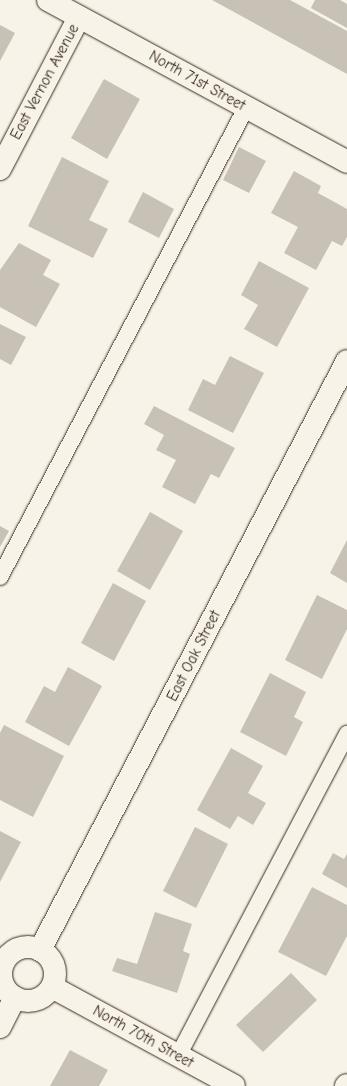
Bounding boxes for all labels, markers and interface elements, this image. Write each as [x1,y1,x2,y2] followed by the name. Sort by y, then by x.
[7,21,83,143] street label: East Vernon Avenue
[146,47,248,115] street label: North 71st Street
[163,608,225,704] street label: East Oak Street
[90,1002,196,1072] street label: North 70th Street

